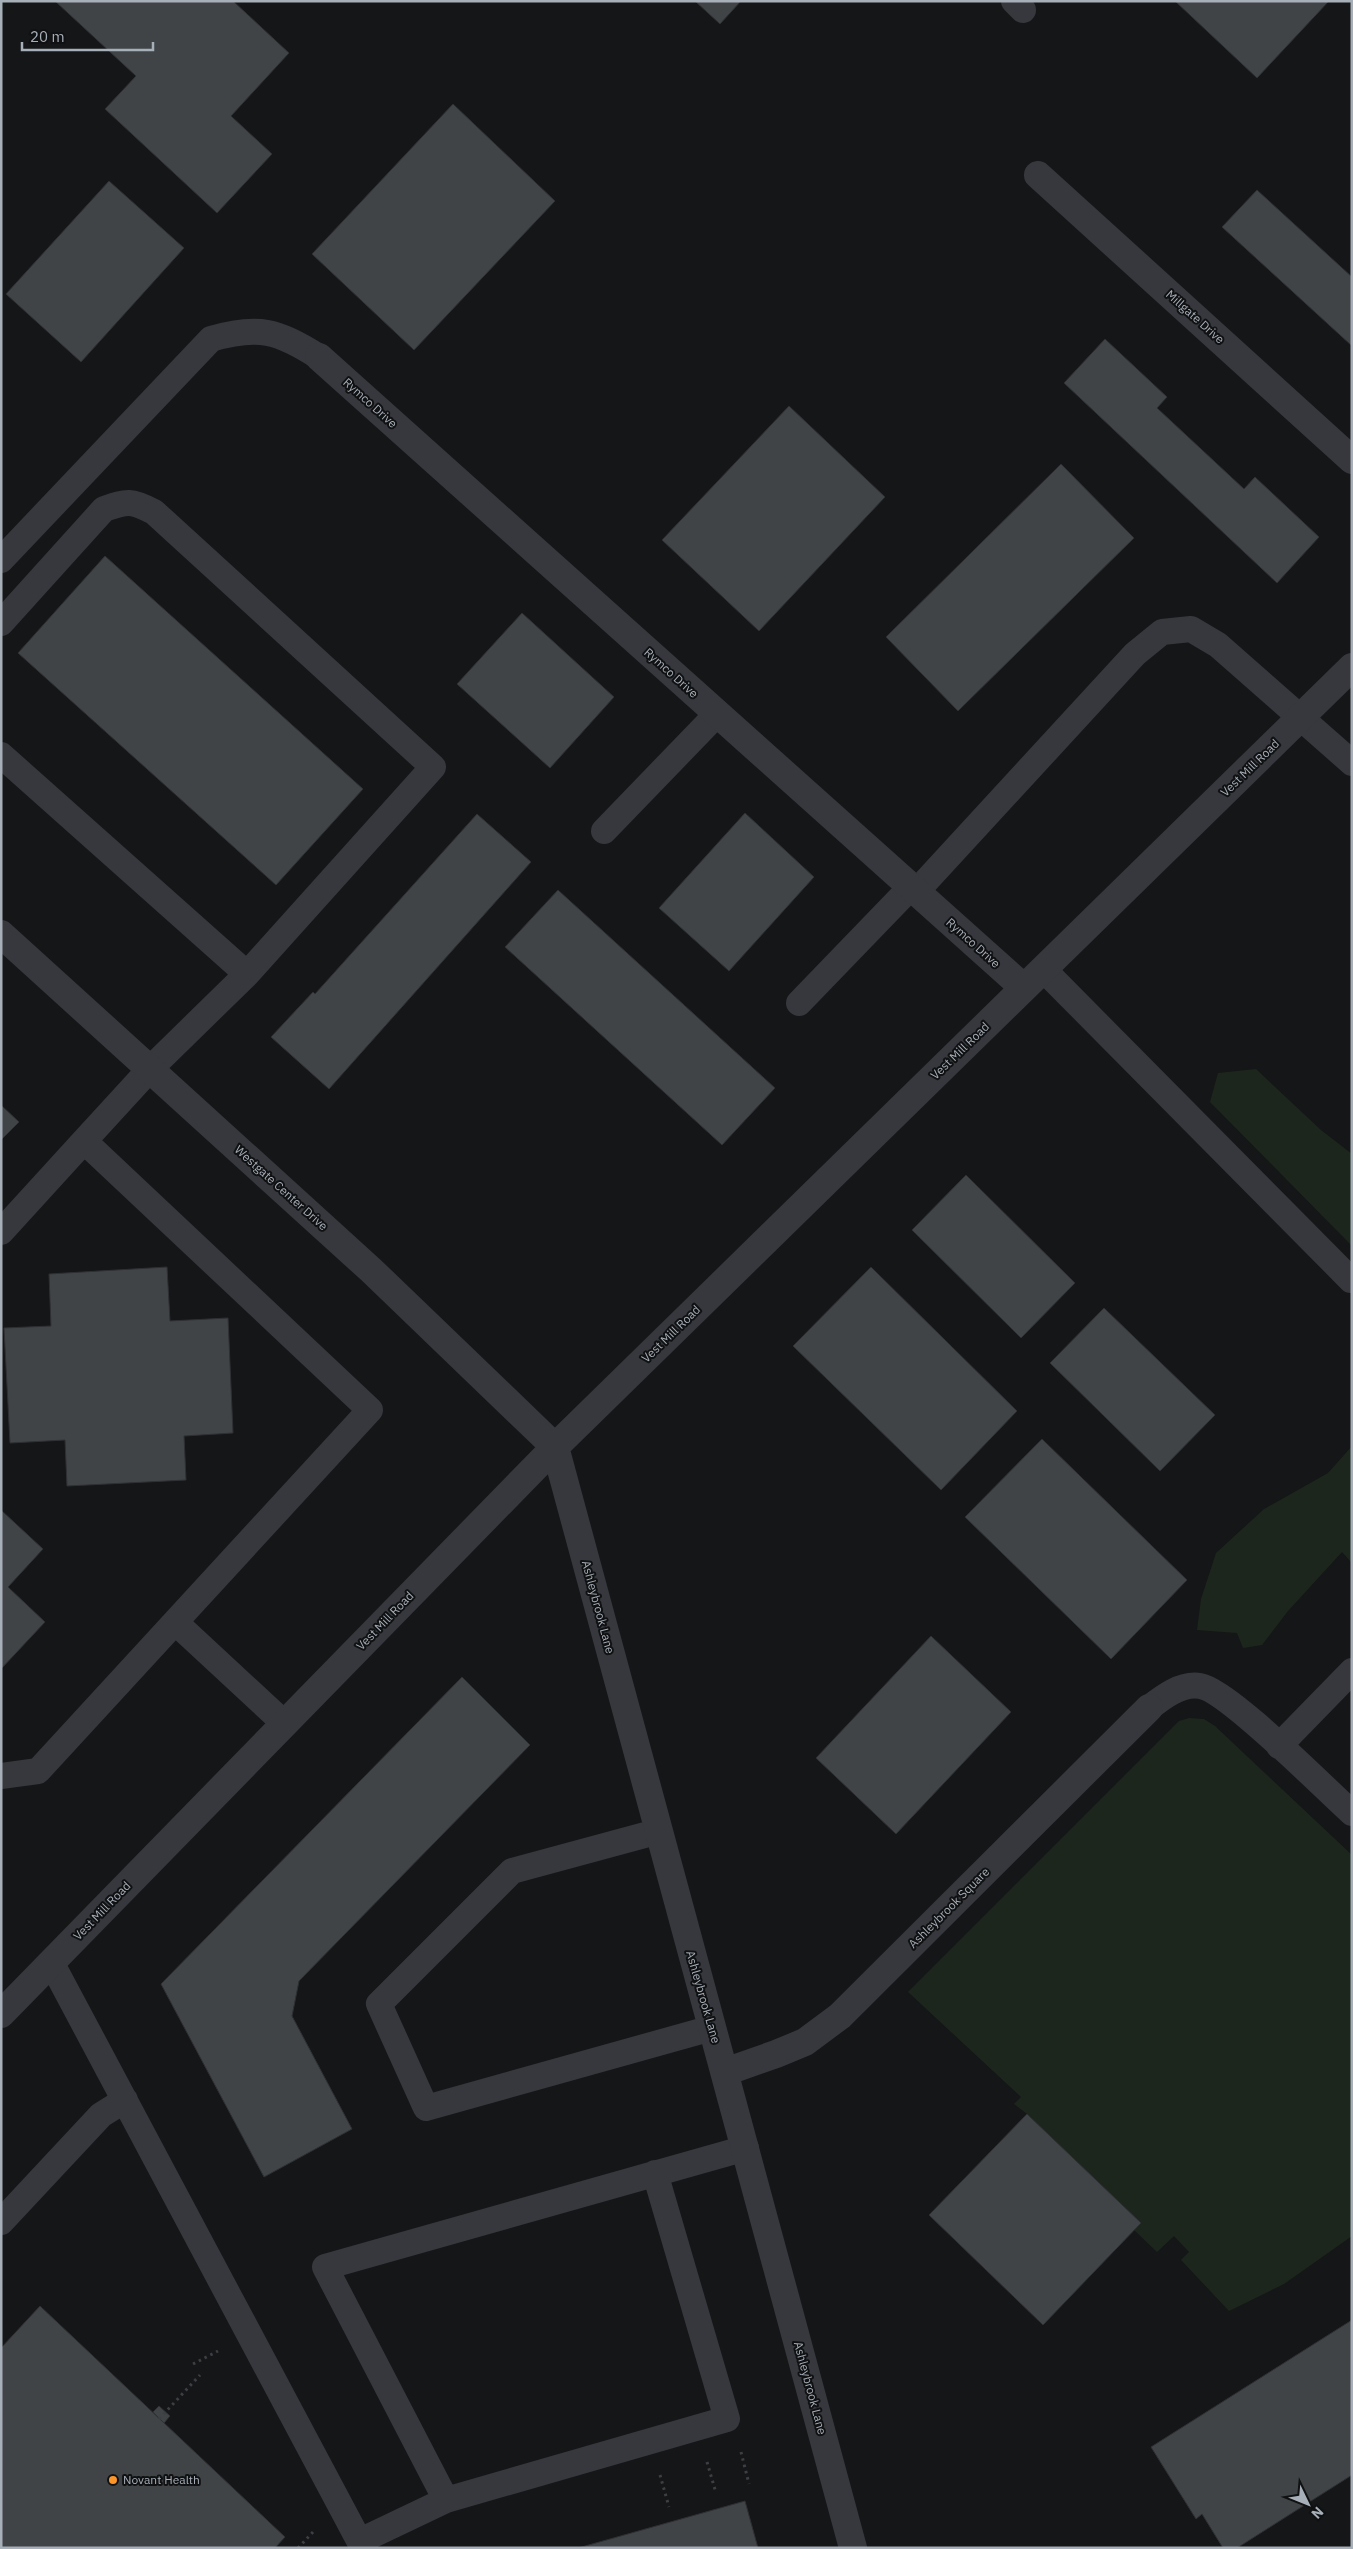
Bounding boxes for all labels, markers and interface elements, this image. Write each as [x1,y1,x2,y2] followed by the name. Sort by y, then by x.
[22,20,154,52] scale bar
[30,27,65,46] text: 20 m
[1163,287,1228,347] street label: Millgate Drive
[340,374,401,431] street label: Rymco Drive
[641,644,702,701] street label: Rymco Drive
[1217,736,1282,799] street label: Vest Mill Road
[943,914,1004,971] street label: Rymco Drive
[927,1019,992,1082] street label: Vest Mill Road
[232,1142,331,1234] street label: Westgate Center Drive
[638,1302,703,1365] street label: Vest Mill Road
[579,1559,618,1655] street label: Ashleybrook Lane
[353,1588,416,1653] street label: Vest Mill Road
[905,1864,992,1951] street label: Ashleybrook Square
[70,1878,133,1943] street label: Vest Mill Road
[683,1949,724,2045] street label: Ashleybrook Lane
[791,2340,830,2436] street label: Ashleybrook Lane
[123,2472,200,2487] place label: Novant Health
[107,2474,119,2486] marker: Novant Health
[1283,2479,1333,2529] north arrow
[1307,2503,1328,2523] text: N

